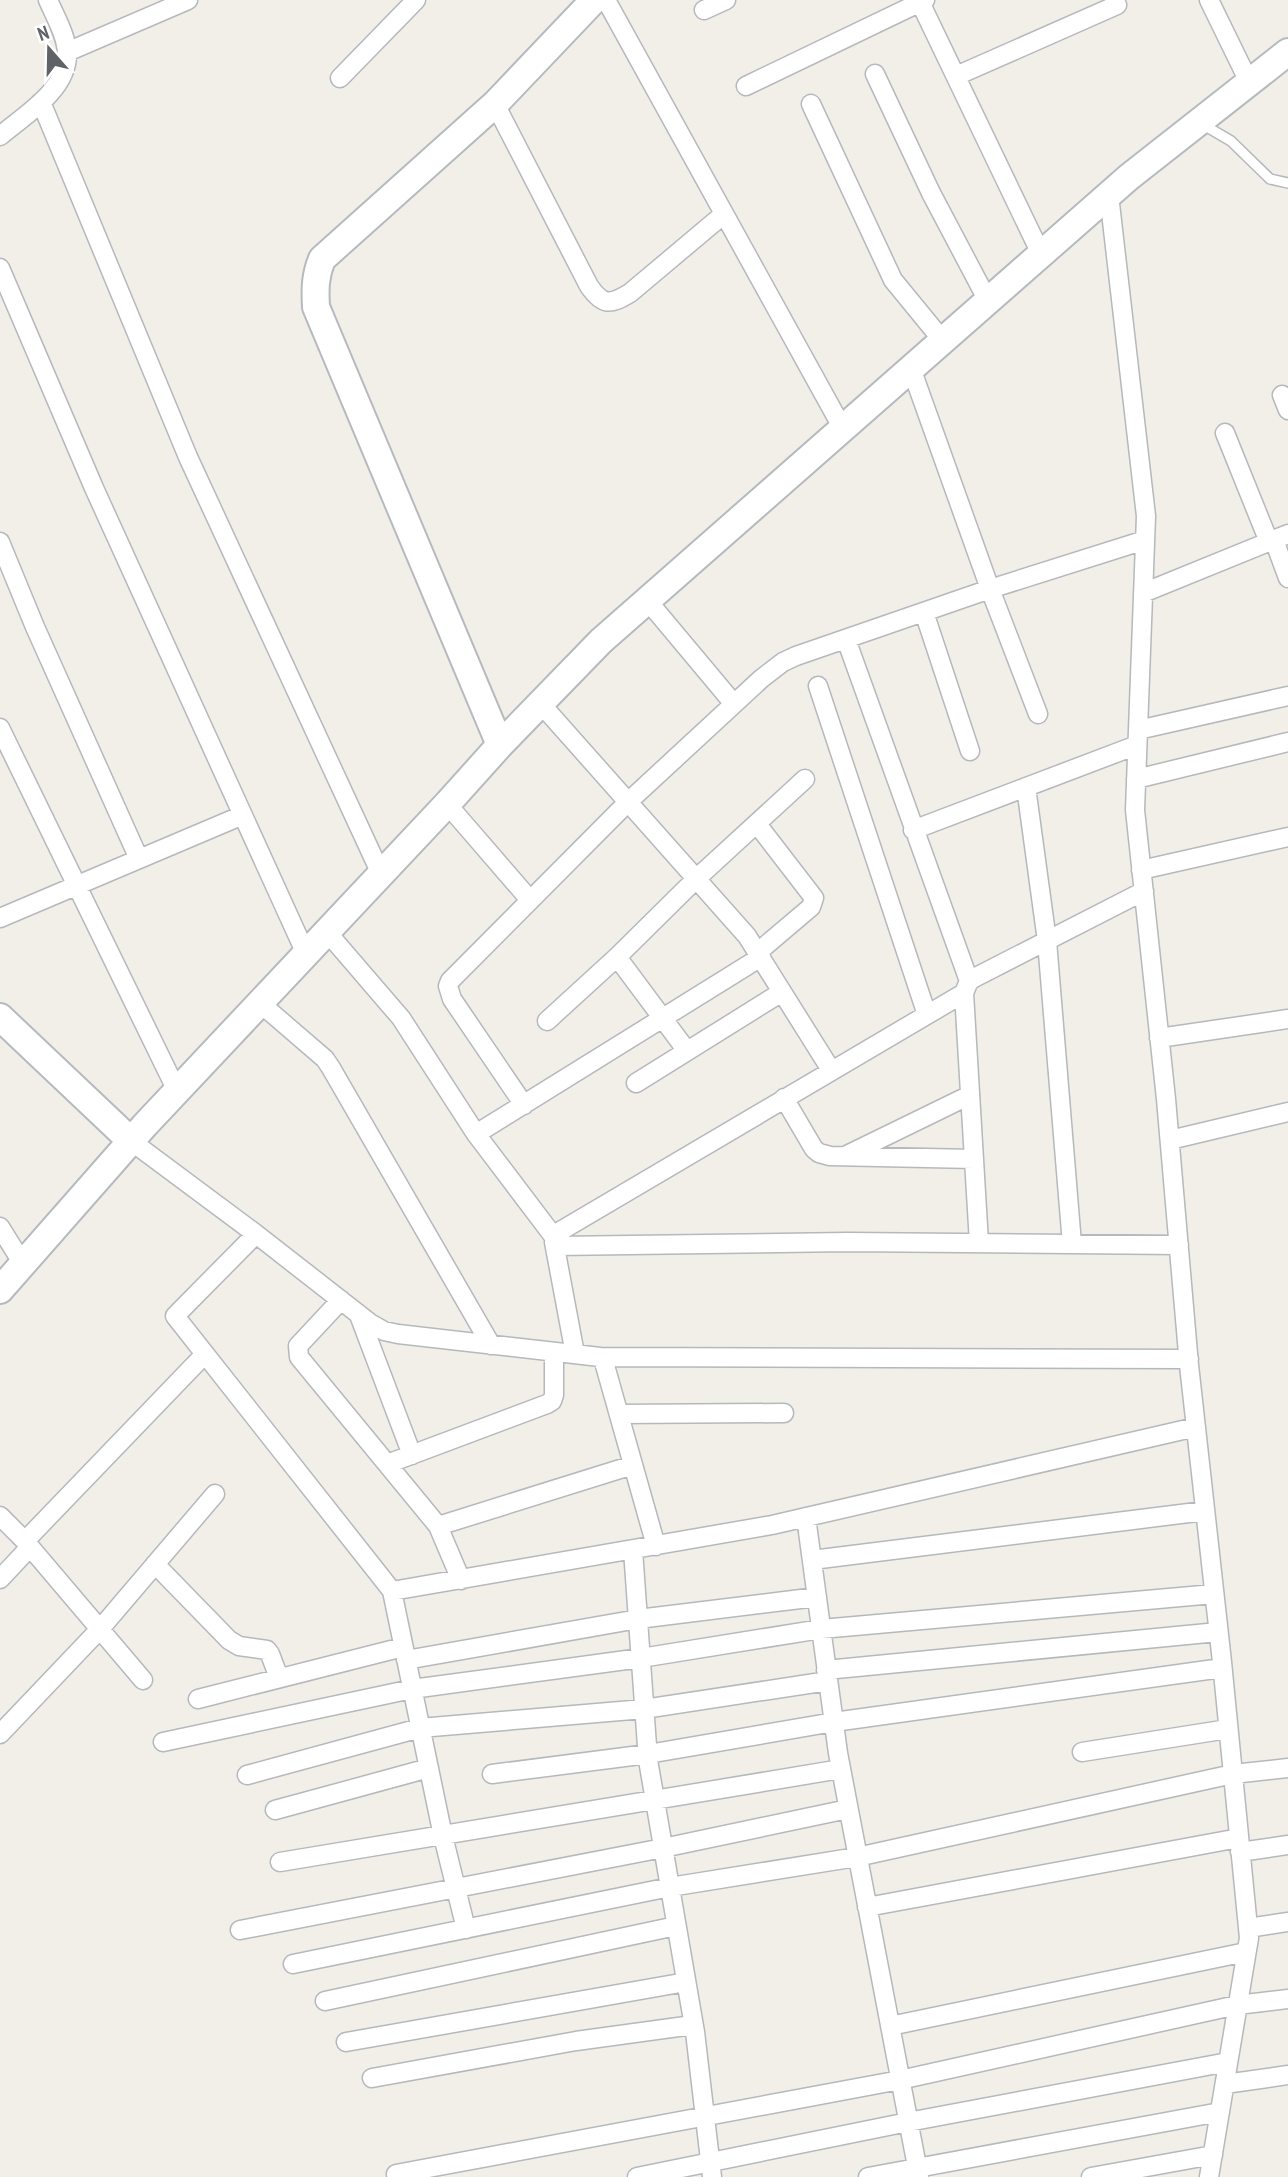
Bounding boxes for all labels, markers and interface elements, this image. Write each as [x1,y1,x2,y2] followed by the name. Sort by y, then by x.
[14,14,84,84] north arrow
[34,20,52,46] text: N

